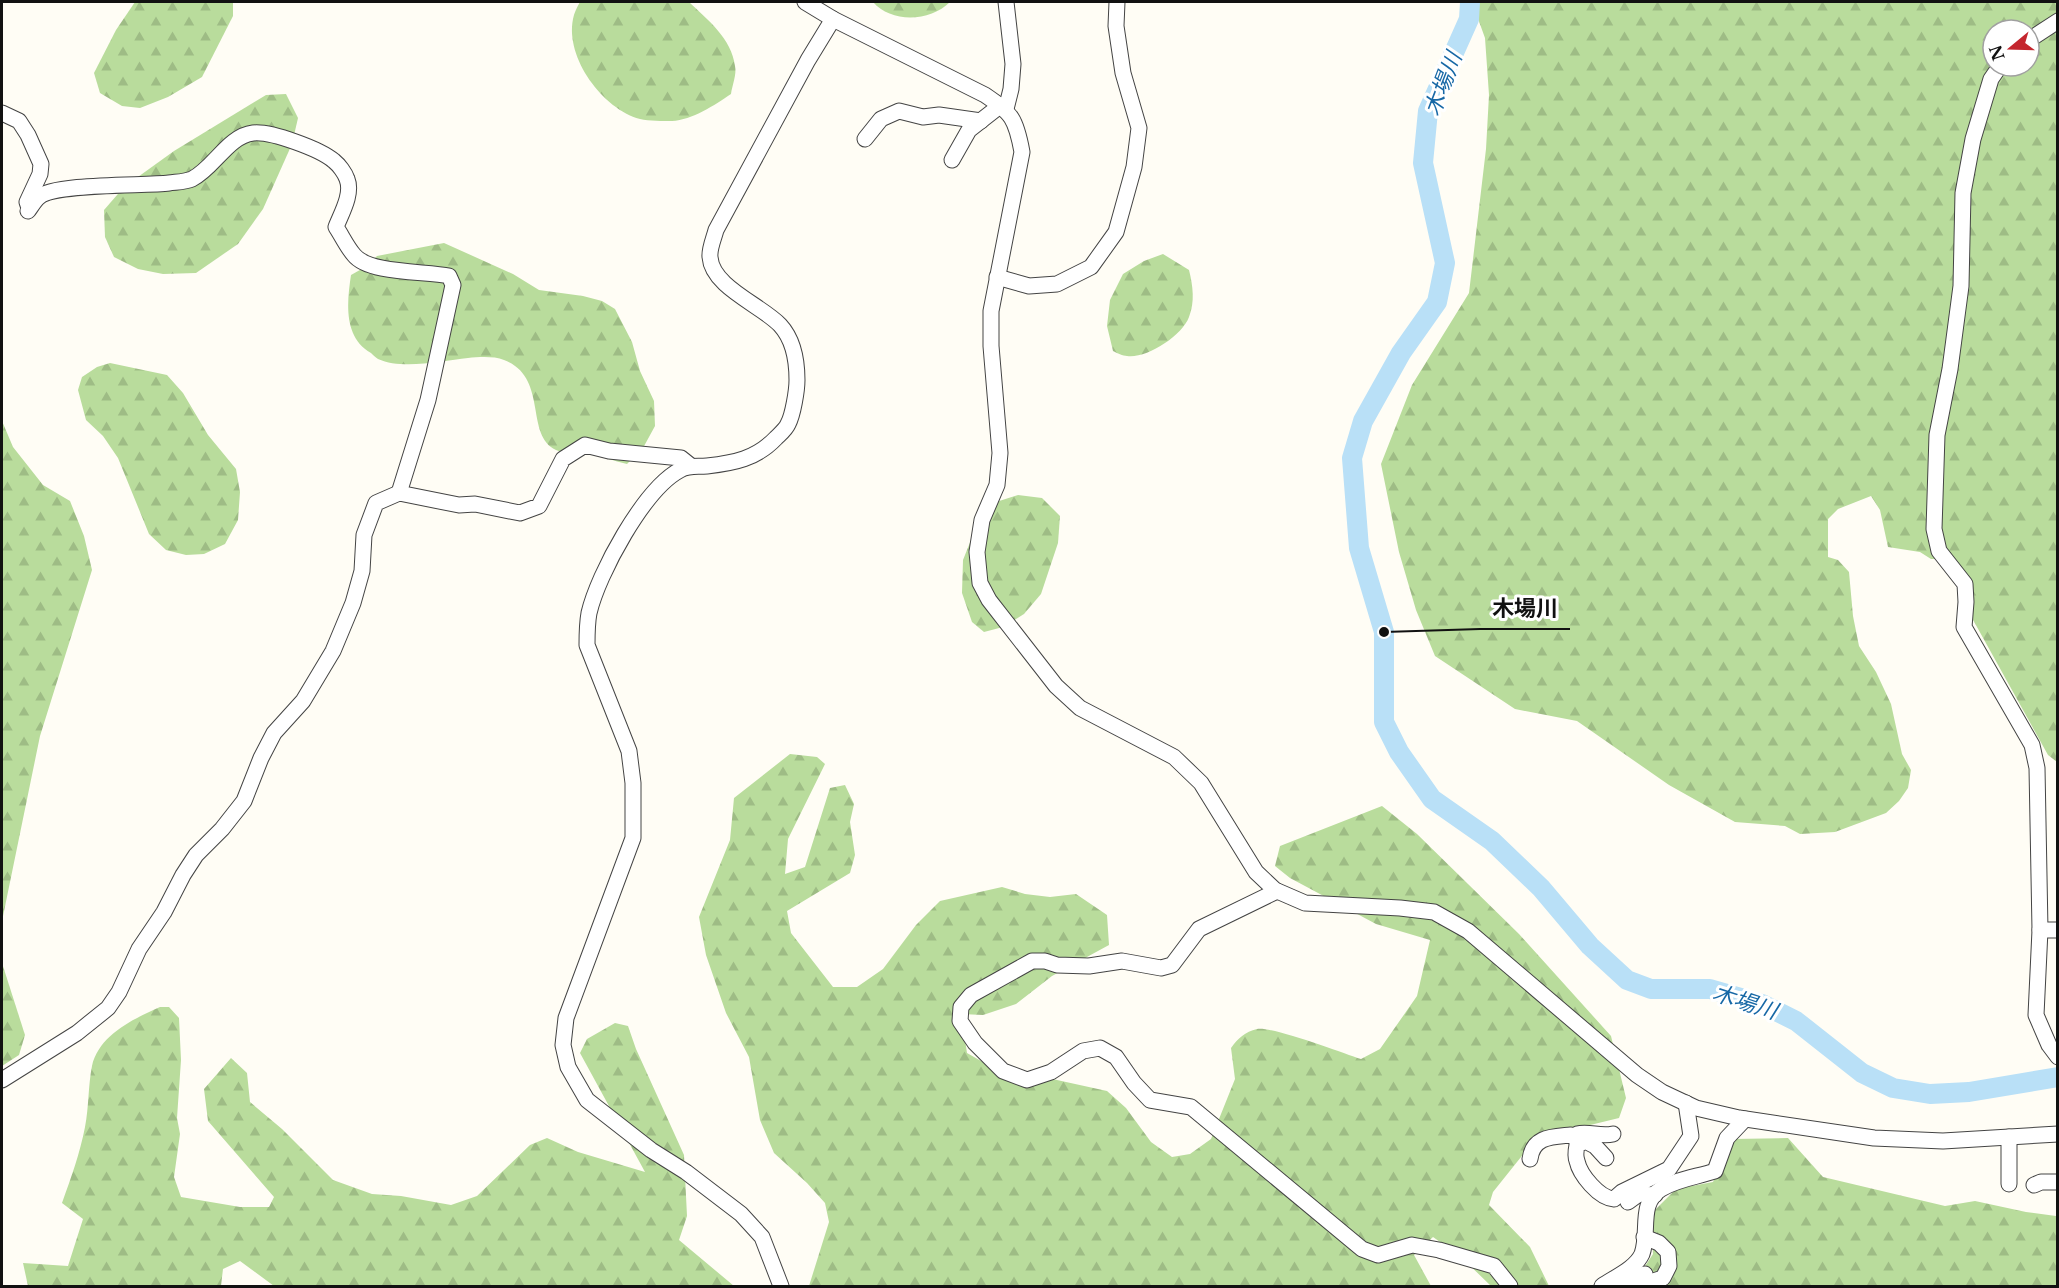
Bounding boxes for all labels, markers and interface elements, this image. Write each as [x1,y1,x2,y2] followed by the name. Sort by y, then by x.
[1981,18,2041,78] north arrow
[1985,43,2009,63] text: N
[1419,46,1468,120] water label: 木場川
[1480,589,1570,629] callout: 木場川
[1492,595,1558,622] text: 木場川
[1709,979,1782,1026] water label: 木場川

